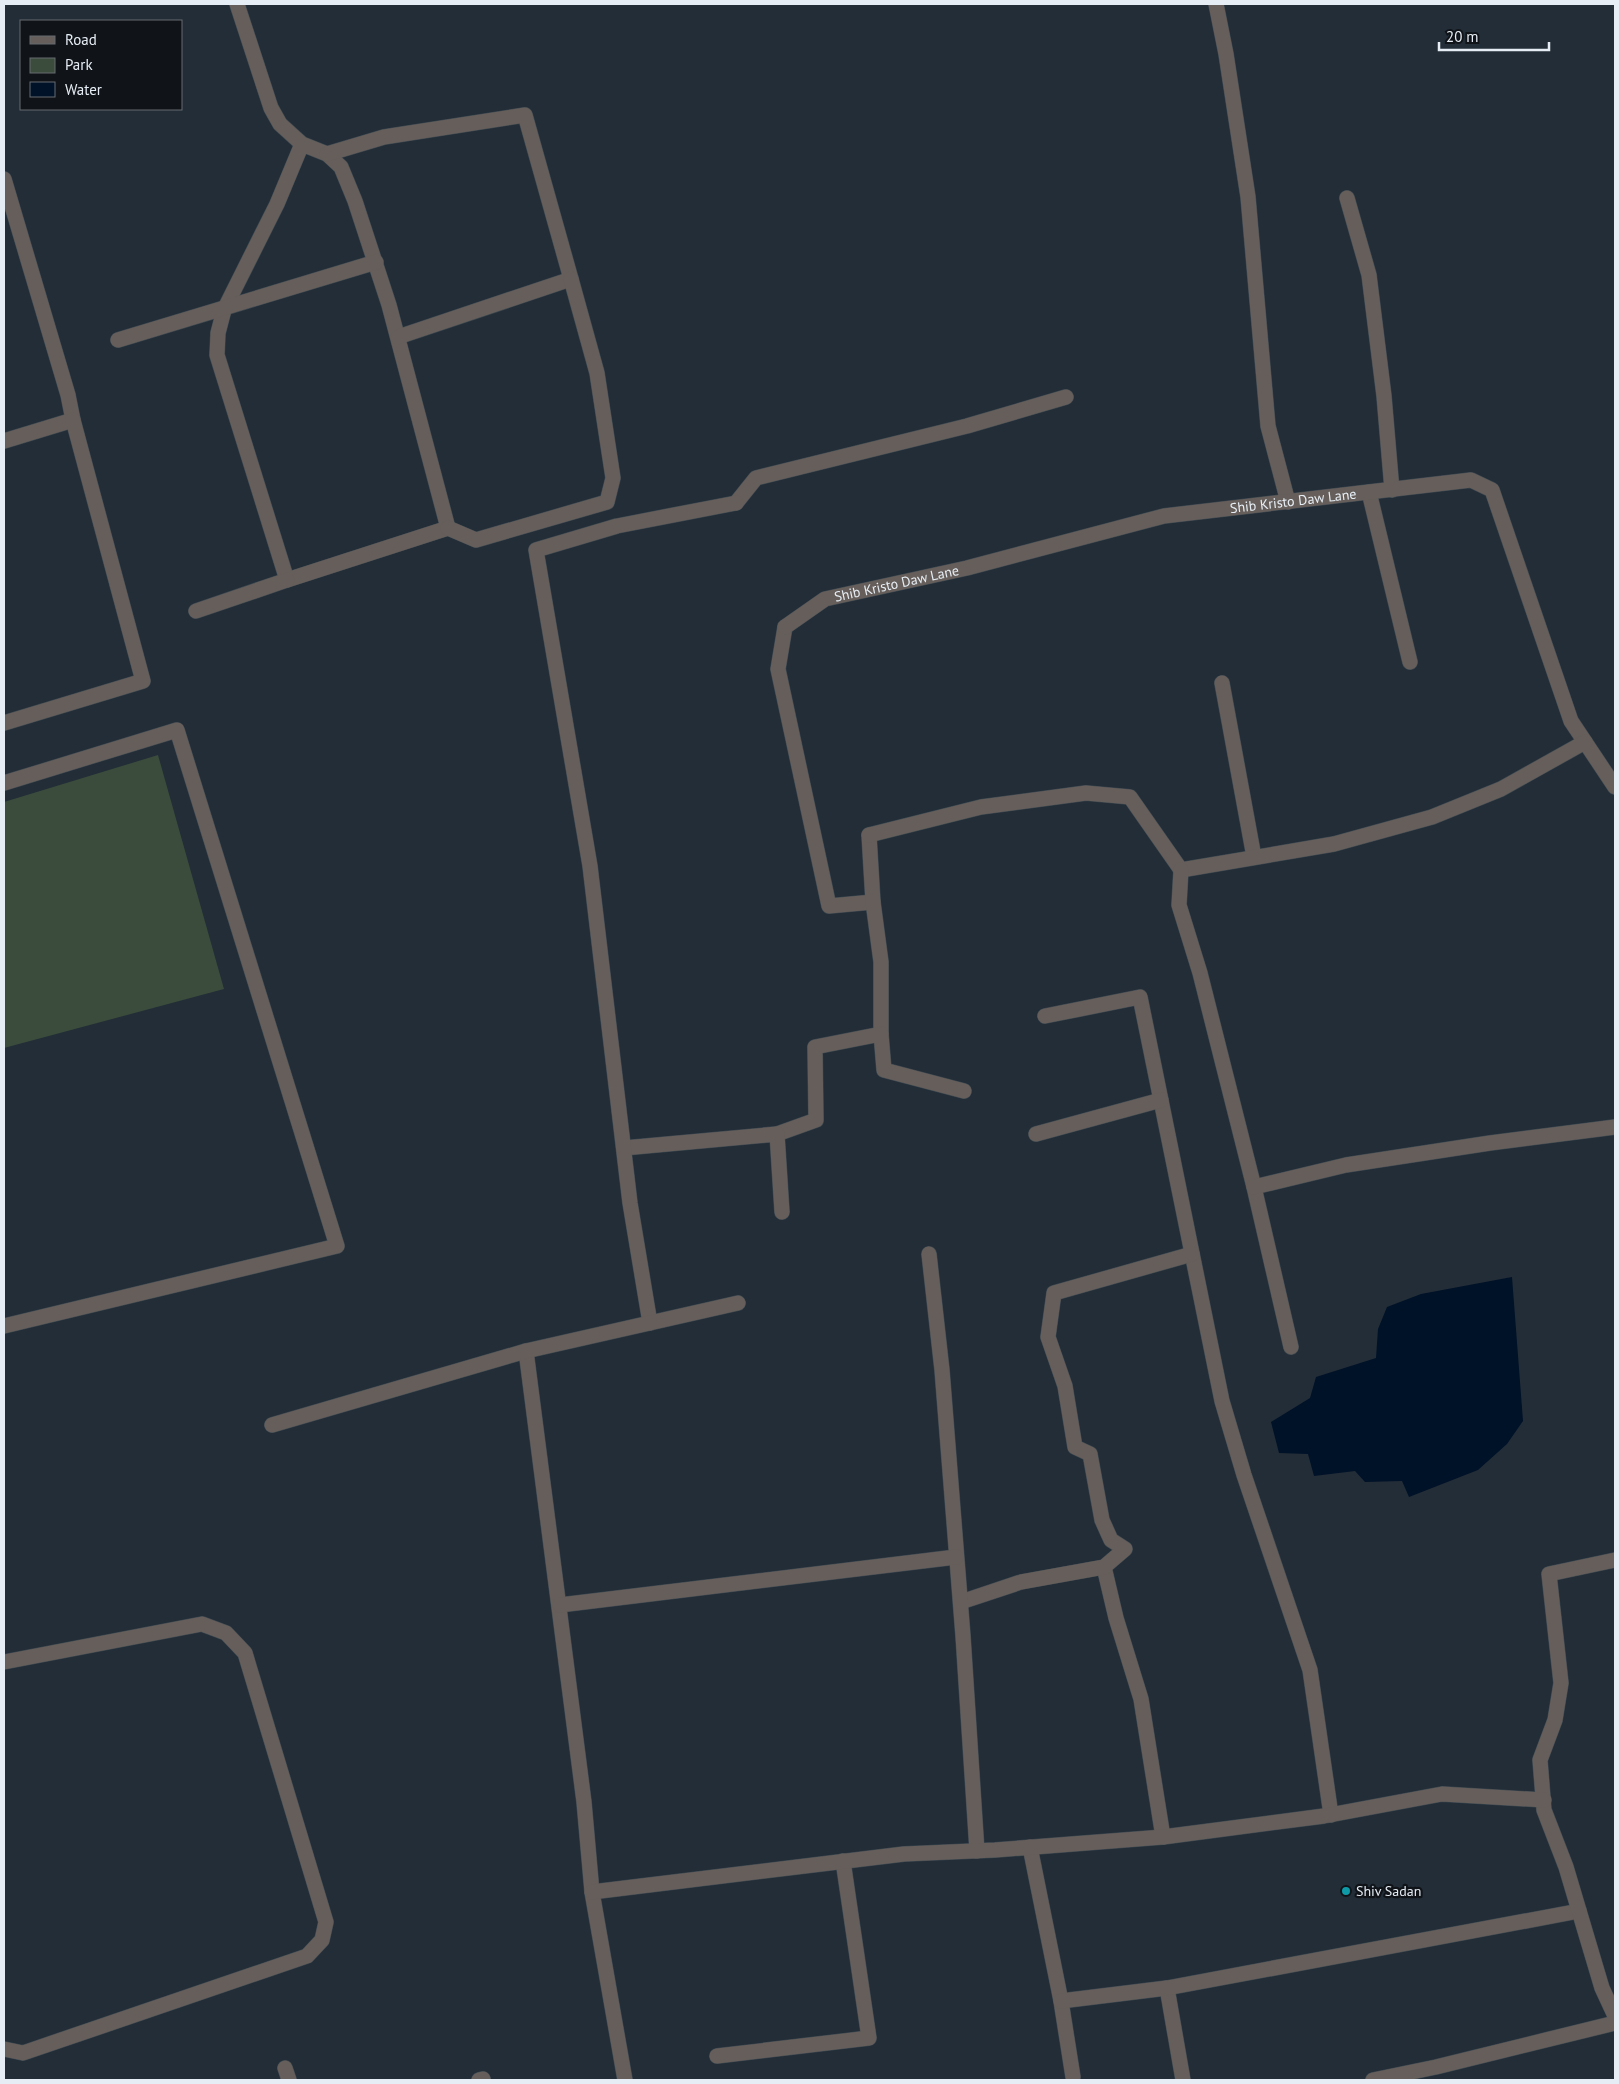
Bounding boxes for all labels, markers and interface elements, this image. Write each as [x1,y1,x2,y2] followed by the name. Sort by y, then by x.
[20,20,182,110] legend
[1439,20,1549,52] scale bar
[1446,27,1479,46] text: 20 m
[65,30,97,49] text: Road
[65,55,93,74] text: Park
[65,80,102,99] text: Water
[1229,485,1357,517] street label: Shib Kristo Daw Lane
[832,561,961,606] street label: Shib Kristo Daw Lane
[1356,1882,1421,1900] place label: Shiv Sadan
[1340,1885,1352,1897] marker: Shiv Sadan

